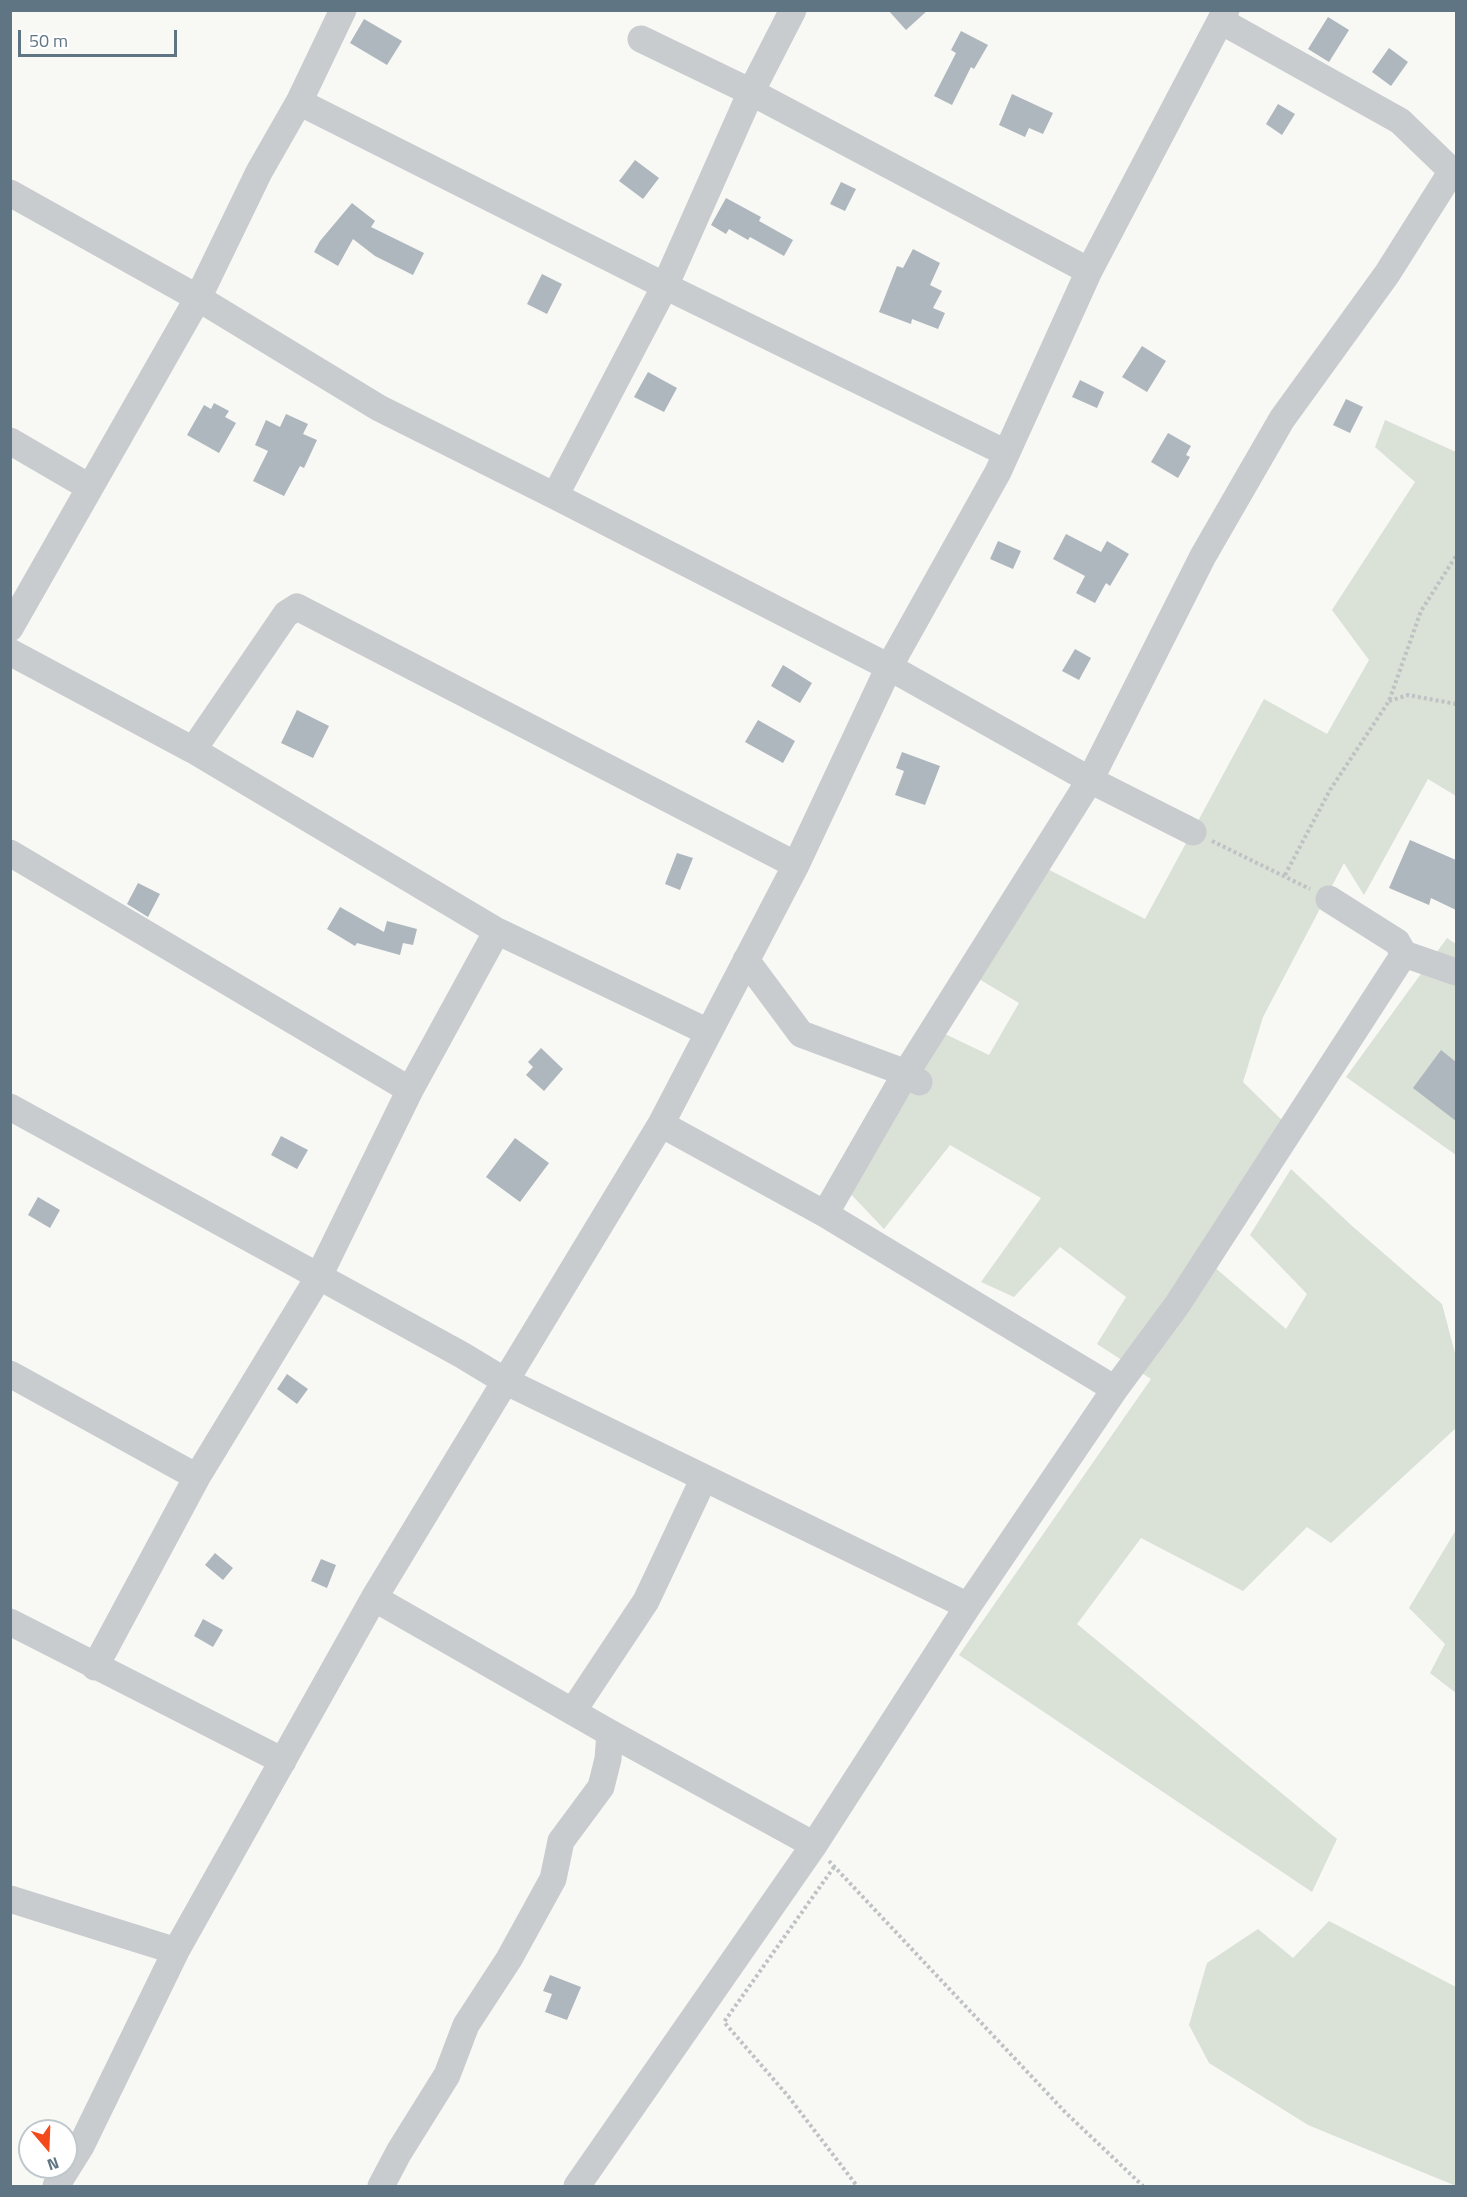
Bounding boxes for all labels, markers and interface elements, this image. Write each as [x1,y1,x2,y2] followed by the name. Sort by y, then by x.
[21,18,180,56] scale bar
[29,27,68,54] text: 50 m
[18,2119,78,2179] north arrow
[44,2151,62,2177] text: N

